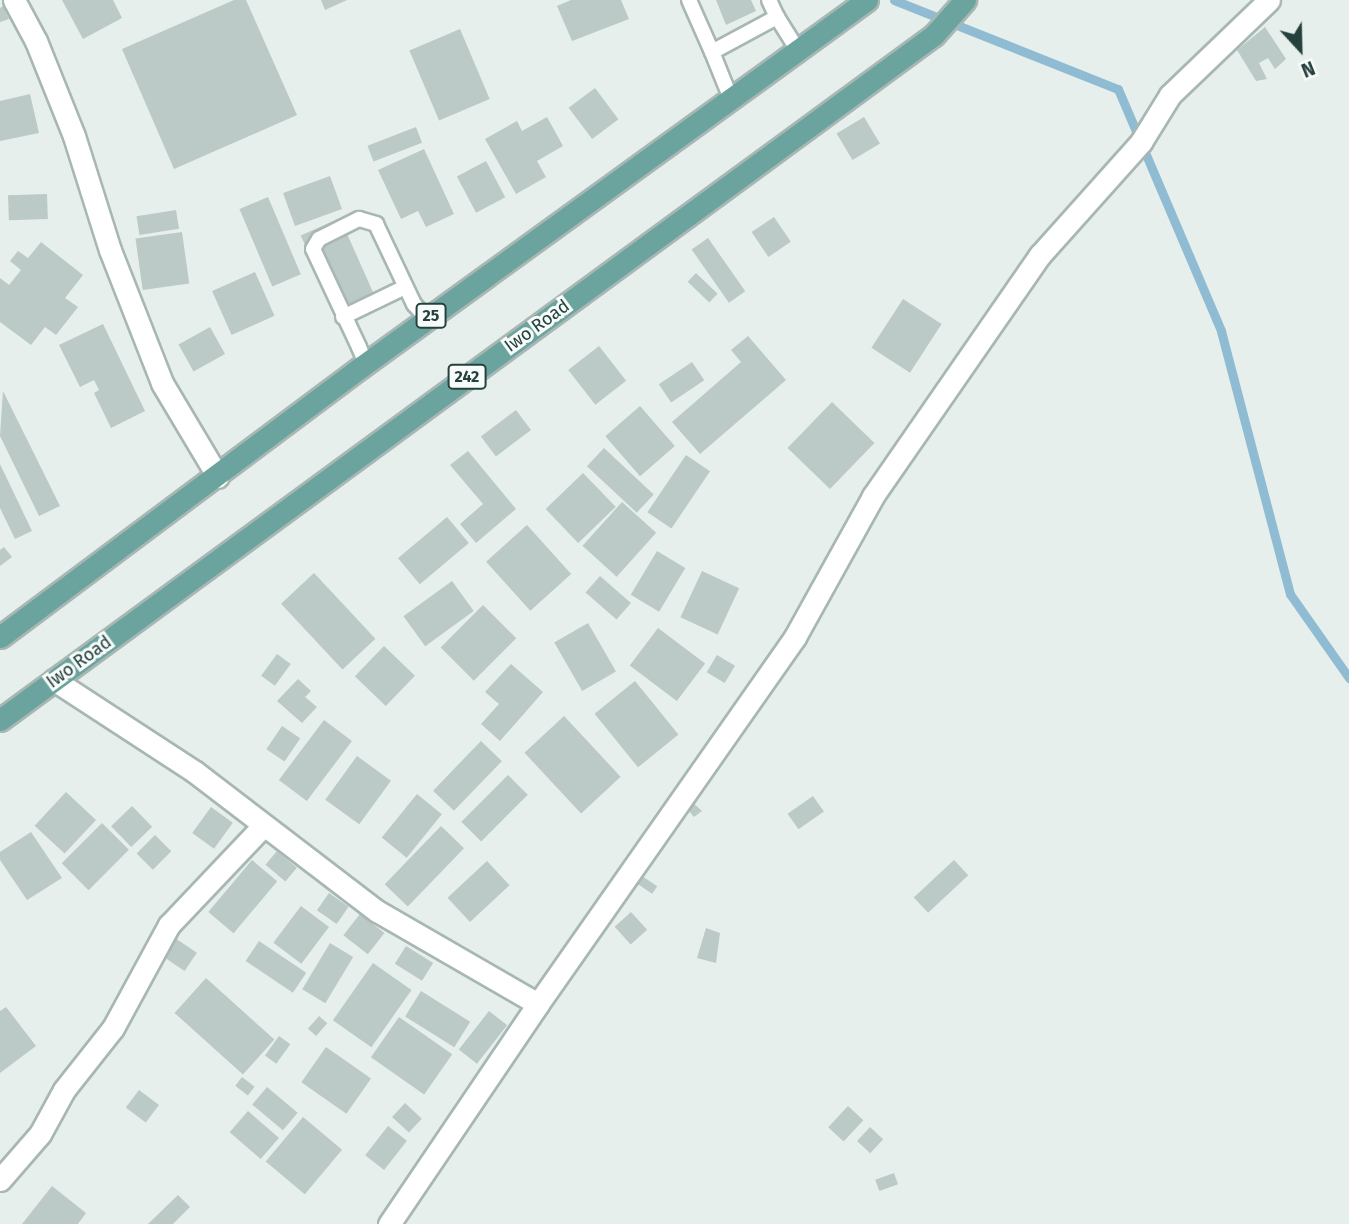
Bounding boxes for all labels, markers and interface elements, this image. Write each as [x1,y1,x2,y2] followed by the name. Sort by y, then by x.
[1265,14,1335,84] north arrow
[1298,56,1318,82] text: N
[500,295,574,357] street label: Iwo Road
[415,304,447,328] road number: 25
[446,364,488,390] road number: 242
[42,631,116,693] street label: Iwo Road

